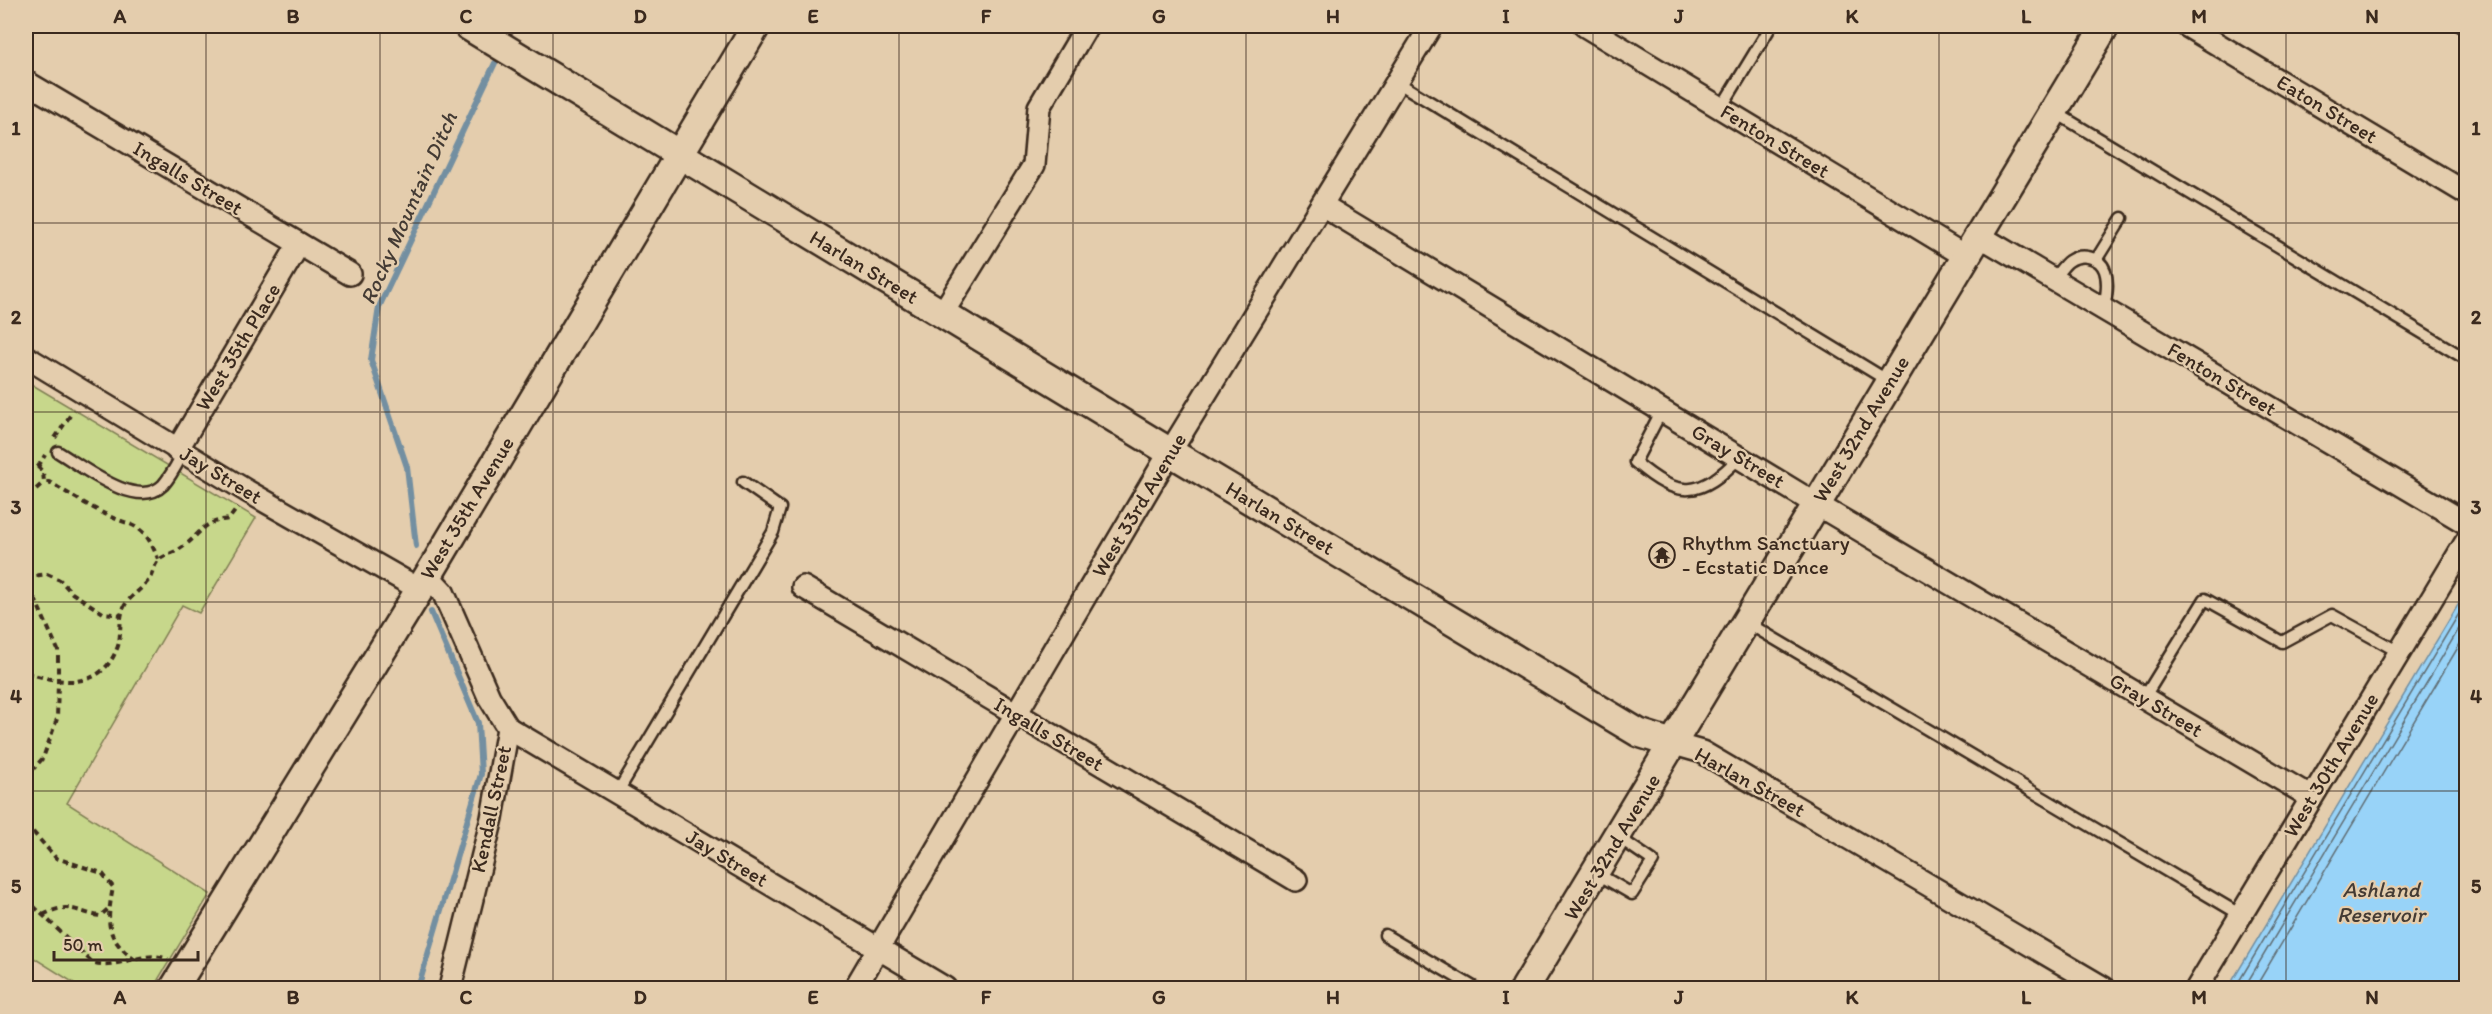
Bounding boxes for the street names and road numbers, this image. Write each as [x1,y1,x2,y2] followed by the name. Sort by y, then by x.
[2272,69,2382,148] street label: Eaton Street
[1716,98,1834,183] street label: Fenton Street
[129,135,248,220] street label: Ingalls Street
[805,224,923,309] street label: Harlan Street
[190,278,285,415] street label: West 35th Place
[2163,336,2281,421] street label: Fenton Street
[1807,351,1914,507] street label: West 32nd Avenue
[1687,418,1790,493] street label: Gray Street
[1086,428,1191,581] street label: West 33rd Avenue
[414,432,519,584] street label: West 35th Avenue
[176,440,267,509] street label: Jay Street
[1221,475,1339,560] street label: Harlan Street
[2105,667,2208,742] street label: Gray Street
[2278,688,2384,842] street label: West 30th Avenue
[990,691,1109,776] street label: Ingalls Street
[1691,741,1810,822] street label: Harlan Street
[465,743,516,875] street label: Kendall Street
[1558,769,1665,925] street label: West 32nd Avenue
[682,823,773,892] street label: Jay Street

